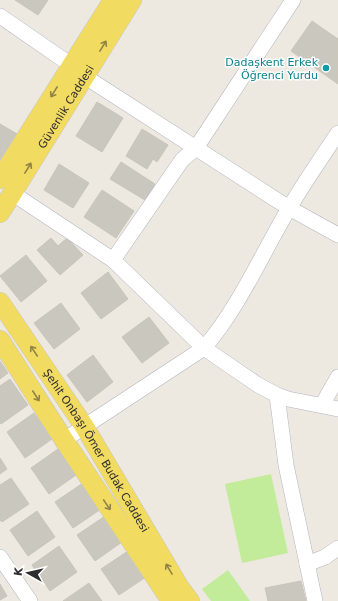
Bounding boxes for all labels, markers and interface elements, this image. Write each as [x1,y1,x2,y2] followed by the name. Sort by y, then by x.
[100,40,108,52] one-way arrow
[225,56,319,82] place label: Dadaşkent Erkek Öğrenci Yurdu
[36,63,97,151] street label: Güvenlik Caddesi
[321,63,331,73] marker: Dadaşkent Erkek Öğrenci Yurdu
[50,86,58,98] one-way arrow
[24,162,32,174] one-way arrow
[30,346,38,357] one-way arrow
[40,367,151,535] street label: Şehit Onbaşı Ömer Budak Caddesi
[32,391,40,402] one-way arrow
[103,499,111,510] one-way arrow
[8,553,48,593] north arrow
[164,563,172,575] one-way arrow
[12,566,26,577] text: K

